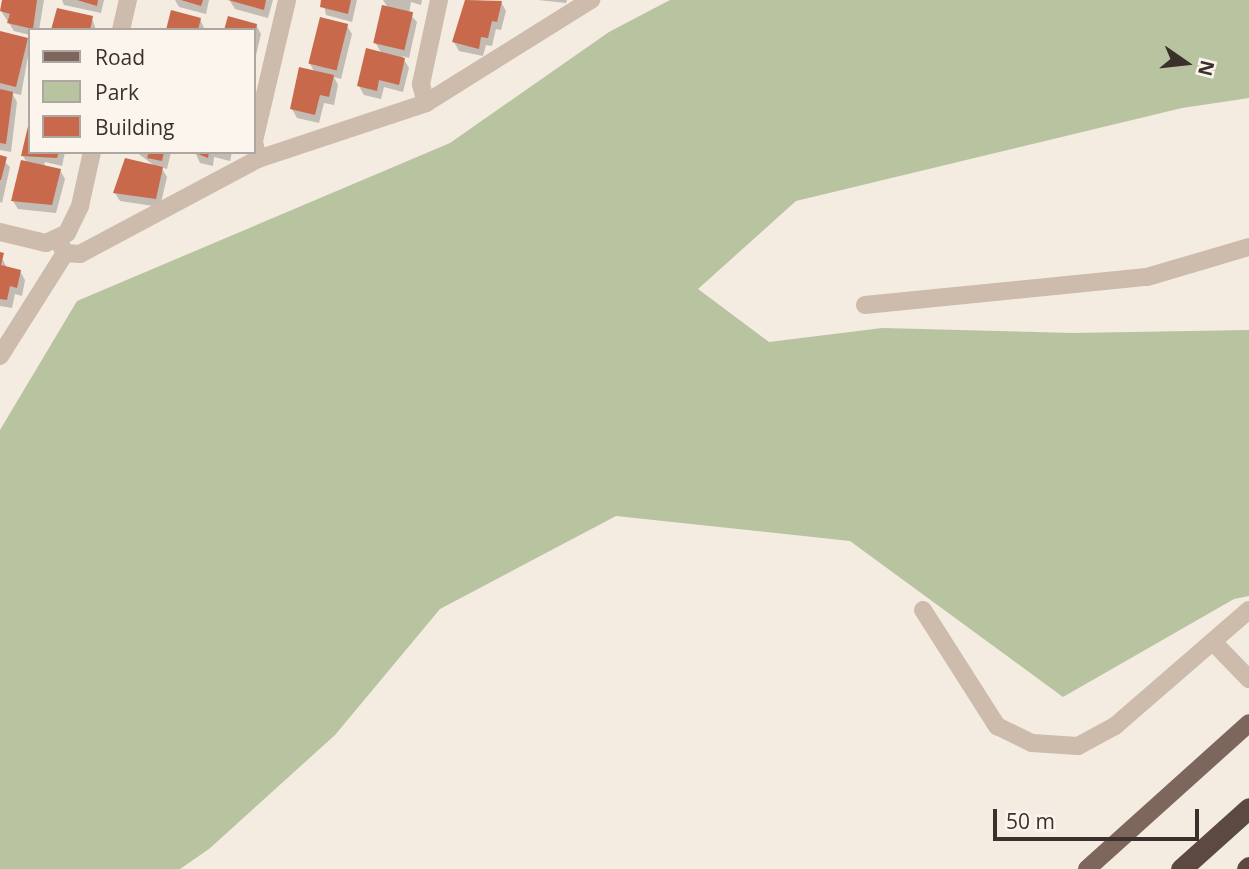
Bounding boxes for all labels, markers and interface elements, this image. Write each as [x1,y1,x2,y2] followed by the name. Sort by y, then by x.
[28,28,256,154] legend
[1151,28,1221,98] north arrow
[95,43,145,71] text: Road
[1192,57,1221,79] text: N
[95,78,139,106] text: Park
[95,113,174,141] text: Building
[997,796,1204,840] scale bar
[1006,807,1055,835] text: 50 m

